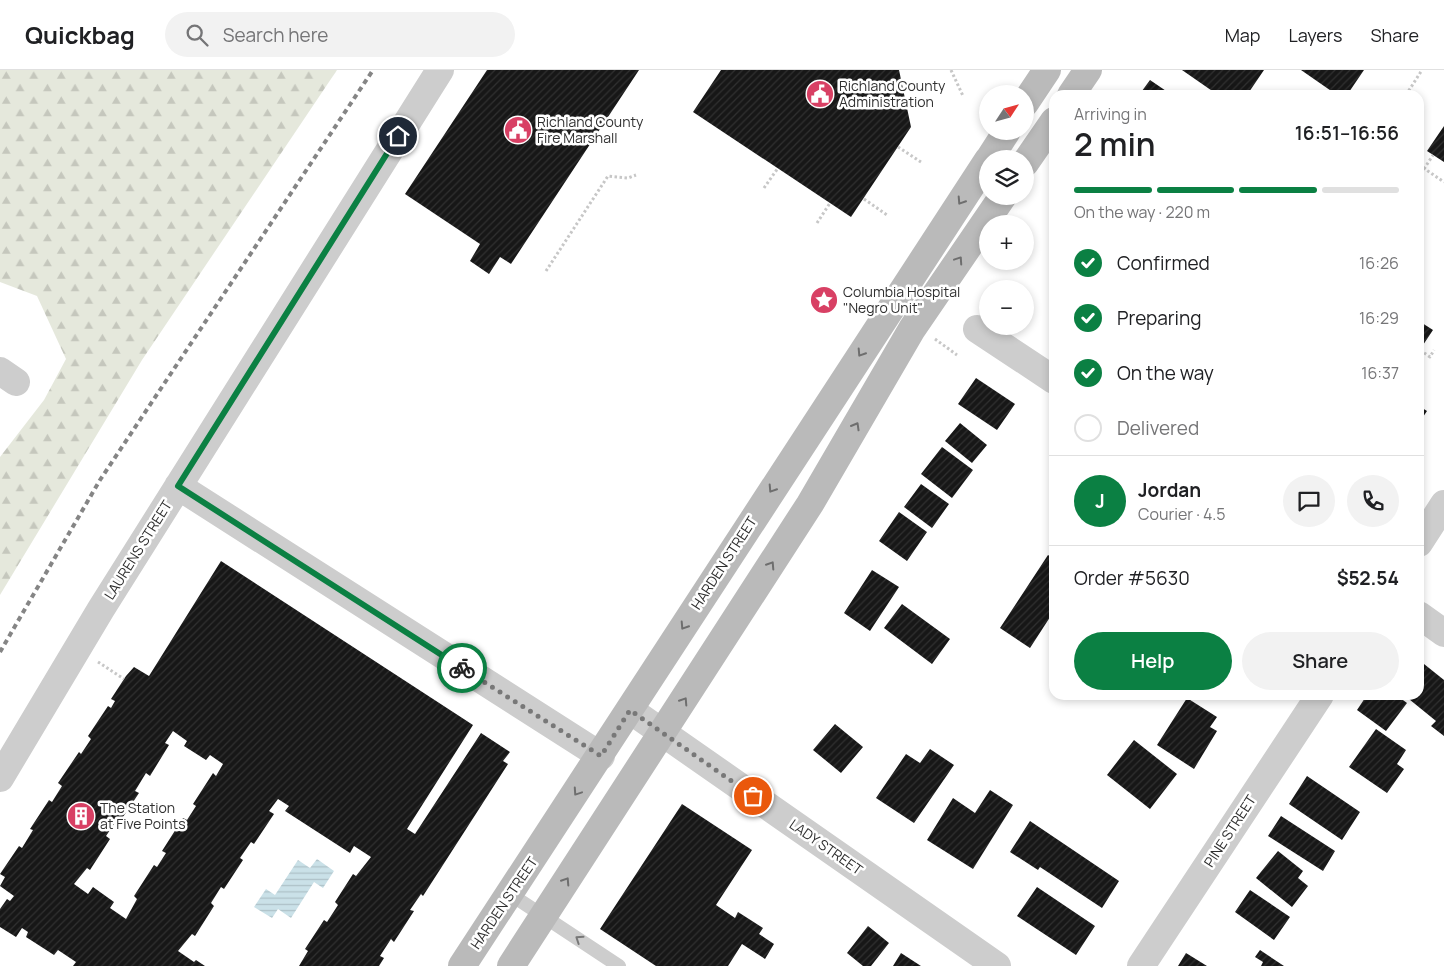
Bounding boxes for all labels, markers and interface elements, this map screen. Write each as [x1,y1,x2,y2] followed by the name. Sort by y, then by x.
[165,12,515,57] search box
[25,18,135,51] text: Quickbag
[183,21,211,49] icon: search
[223,22,328,48] text: Search here
[1225,23,1260,47] text: Map
[1288,23,1342,47] text: Layers
[1370,23,1419,47] text: Share
[839,76,946,111] place label: Richland County Administration
[805,79,835,109] public building icon: Richland County Administration
[979,85,1034,140] north arrow
[979,85,1034,335] map controls
[1074,103,1147,125] text: Arriving in
[537,112,644,147] place label: Richland County Fire Marshall
[377,115,419,157] pin
[503,115,533,145] public building icon: Richland County Fire Marshall
[1295,120,1399,146] text: 16:51–16:56
[384,122,412,150] icon: home
[1074,122,1156,166] text: 2 min
[979,150,1034,205] button: layers
[958,196,967,205] one-way arrow
[1074,201,1210,223] text: On the way · 220 m
[979,215,1034,270] button: +
[1074,249,1102,277] icon: check
[1117,250,1210,276] text: Confirmed
[1359,252,1399,274] text: 16:26
[953,256,963,265] one-way arrow
[979,280,1034,335] button: −
[843,282,960,317] place label: Columbia Hospital "Negro Unit"
[809,285,839,315] place icon: Columbia Hospital "Negro Unit"
[1074,304,1102,332] icon: check
[1117,305,1202,331] text: Preparing
[1359,307,1399,329] text: 16:29
[858,348,867,357] one-way arrow
[1074,359,1102,387] icon: check
[1117,360,1214,386] text: On the way
[1361,362,1399,384] text: 16:37
[1117,415,1199,441] text: Delivered
[850,422,860,431] one-way arrow
[1283,475,1335,527] button: chat
[1347,475,1399,527] button: phone
[1138,477,1201,503] text: Jordan
[769,484,778,493] one-way arrow
[1095,488,1105,514] text: J
[99,496,176,603] street label: LAURENS STREET
[1138,503,1225,525] text: Courier · 4.5
[686,512,761,613] street label: HARDEN STREET
[765,561,775,570] one-way arrow
[1074,565,1190,591] text: Order #5630
[1337,565,1399,591] text: $52.54
[681,620,690,629] one-way arrow
[1074,632,1232,690] button: Help
[1242,632,1399,690] button: Share
[437,643,487,693] courier
[448,654,476,682] icon: bike
[678,698,687,707] one-way arrow
[732,775,774,817] pin
[739,782,767,810] icon: bag
[574,787,584,796] one-way arrow
[1199,791,1260,870] street label: PINE STREET
[100,798,186,833] place label: The Station at Five Points
[66,801,96,831] building icon: The Station at Five Points
[786,814,867,879] street label: LADY STREET
[466,852,542,952] street label: HARDEN STREET
[560,878,569,887] one-way arrow
[575,936,584,945] one-way arrow

